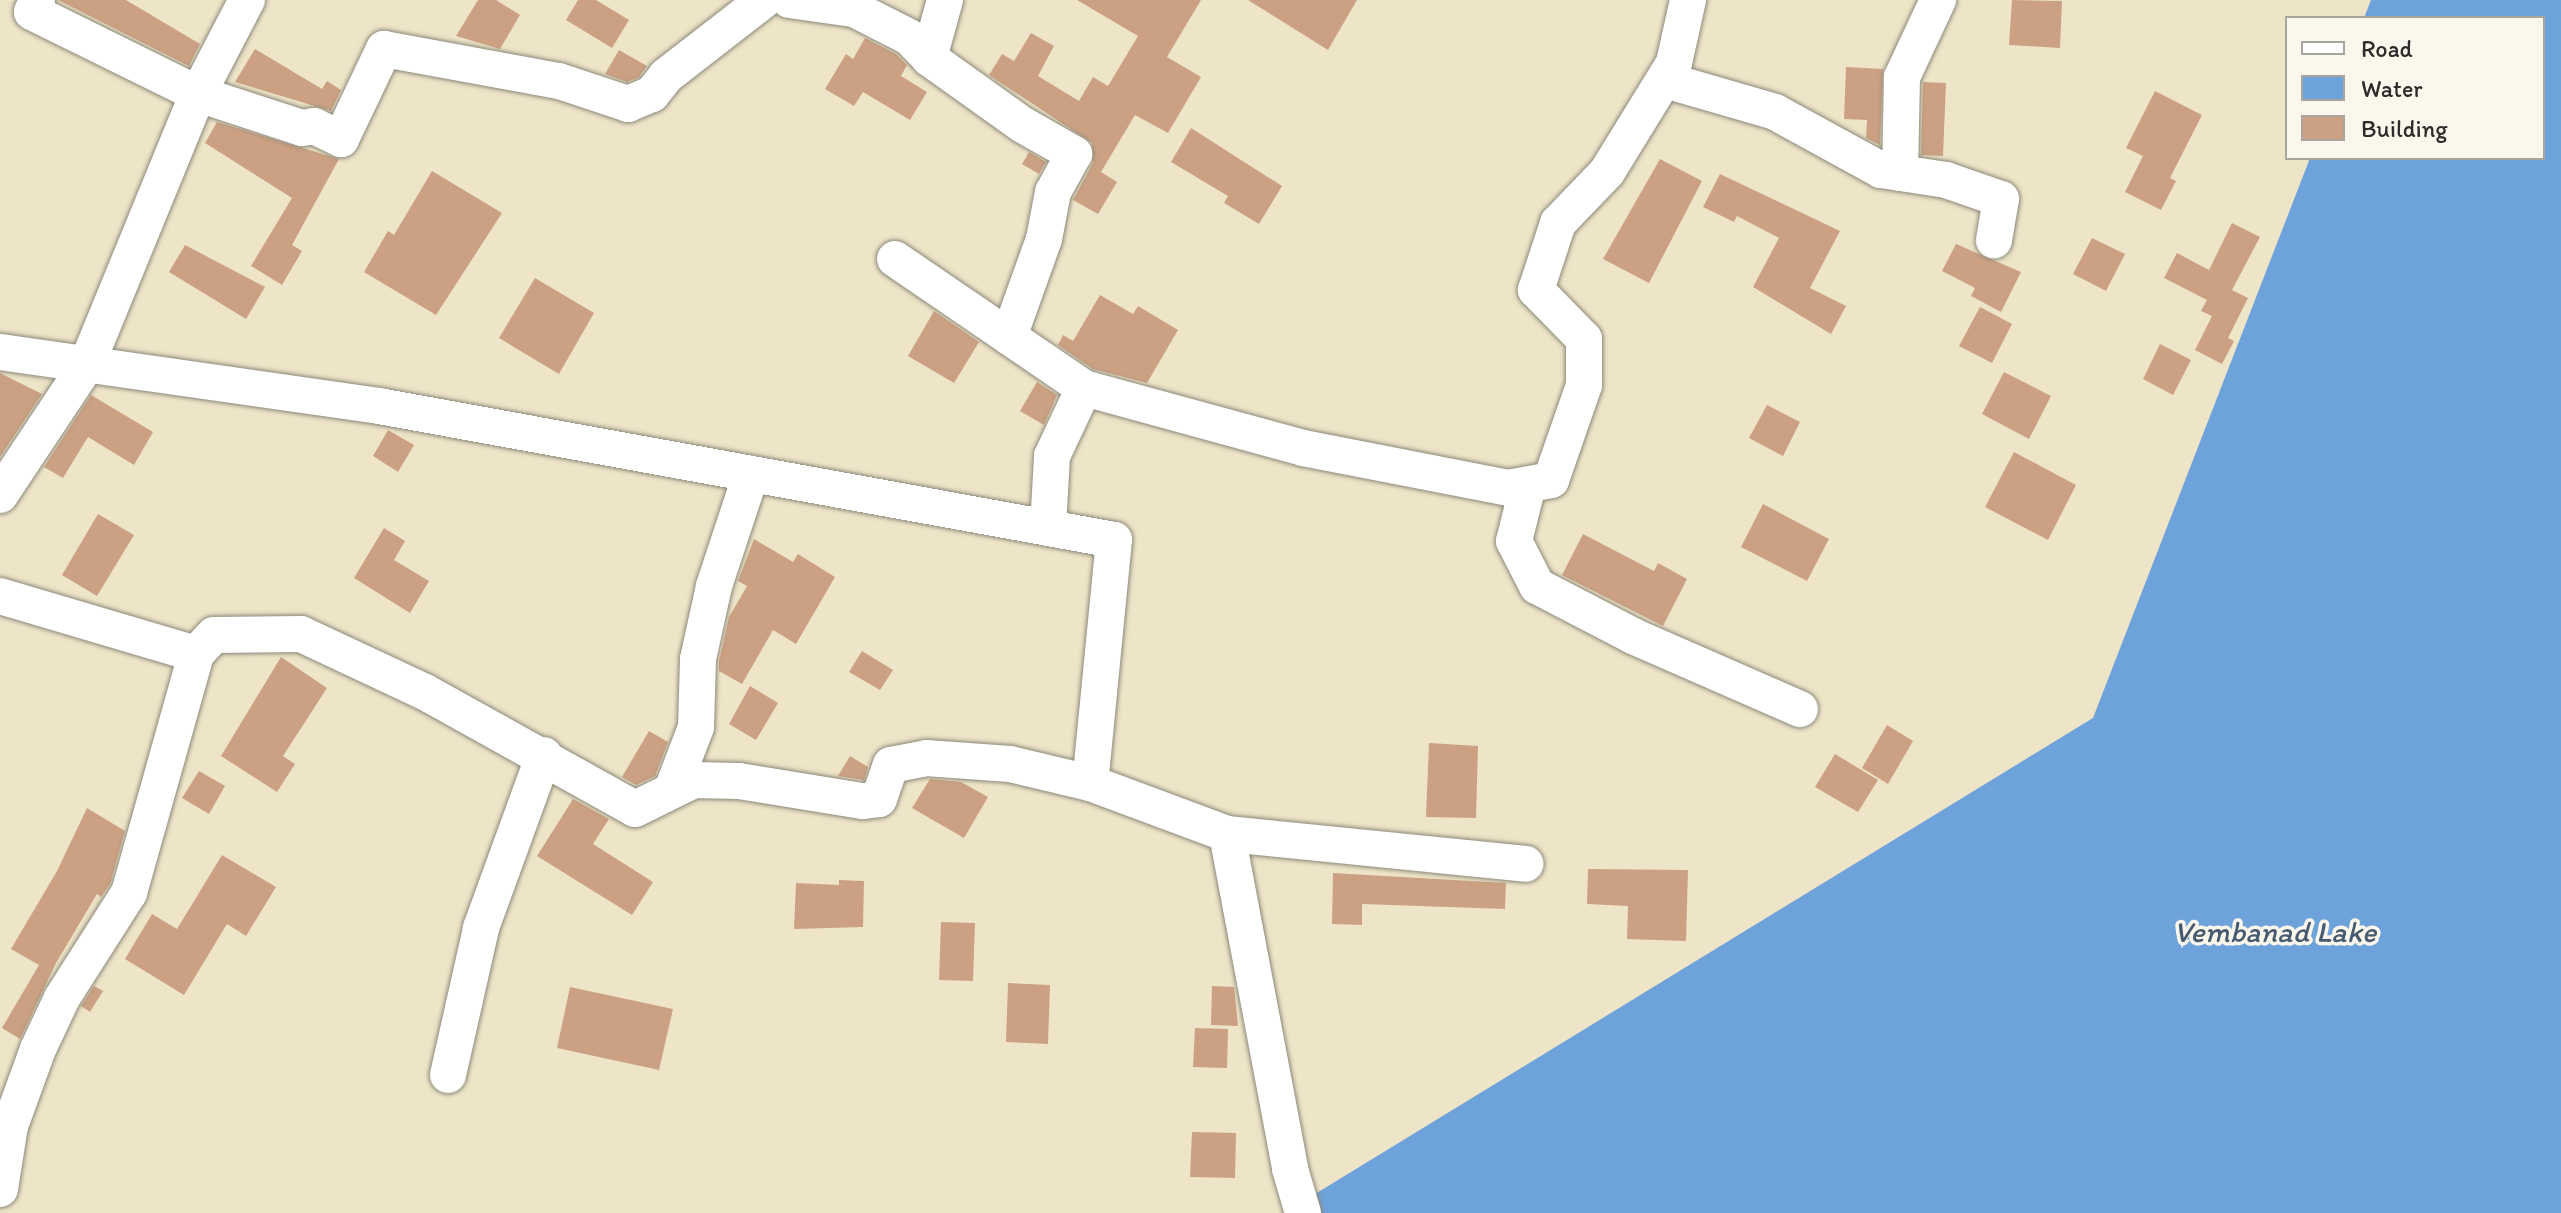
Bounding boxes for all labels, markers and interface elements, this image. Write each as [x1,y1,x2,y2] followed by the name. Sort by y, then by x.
[2285,16,2545,160] legend
[2361,34,2413,63] text: Road
[2361,74,2423,103] text: Water
[2361,114,2448,143] text: Building
[2174,914,2376,950] water label: Vembanad Lake

